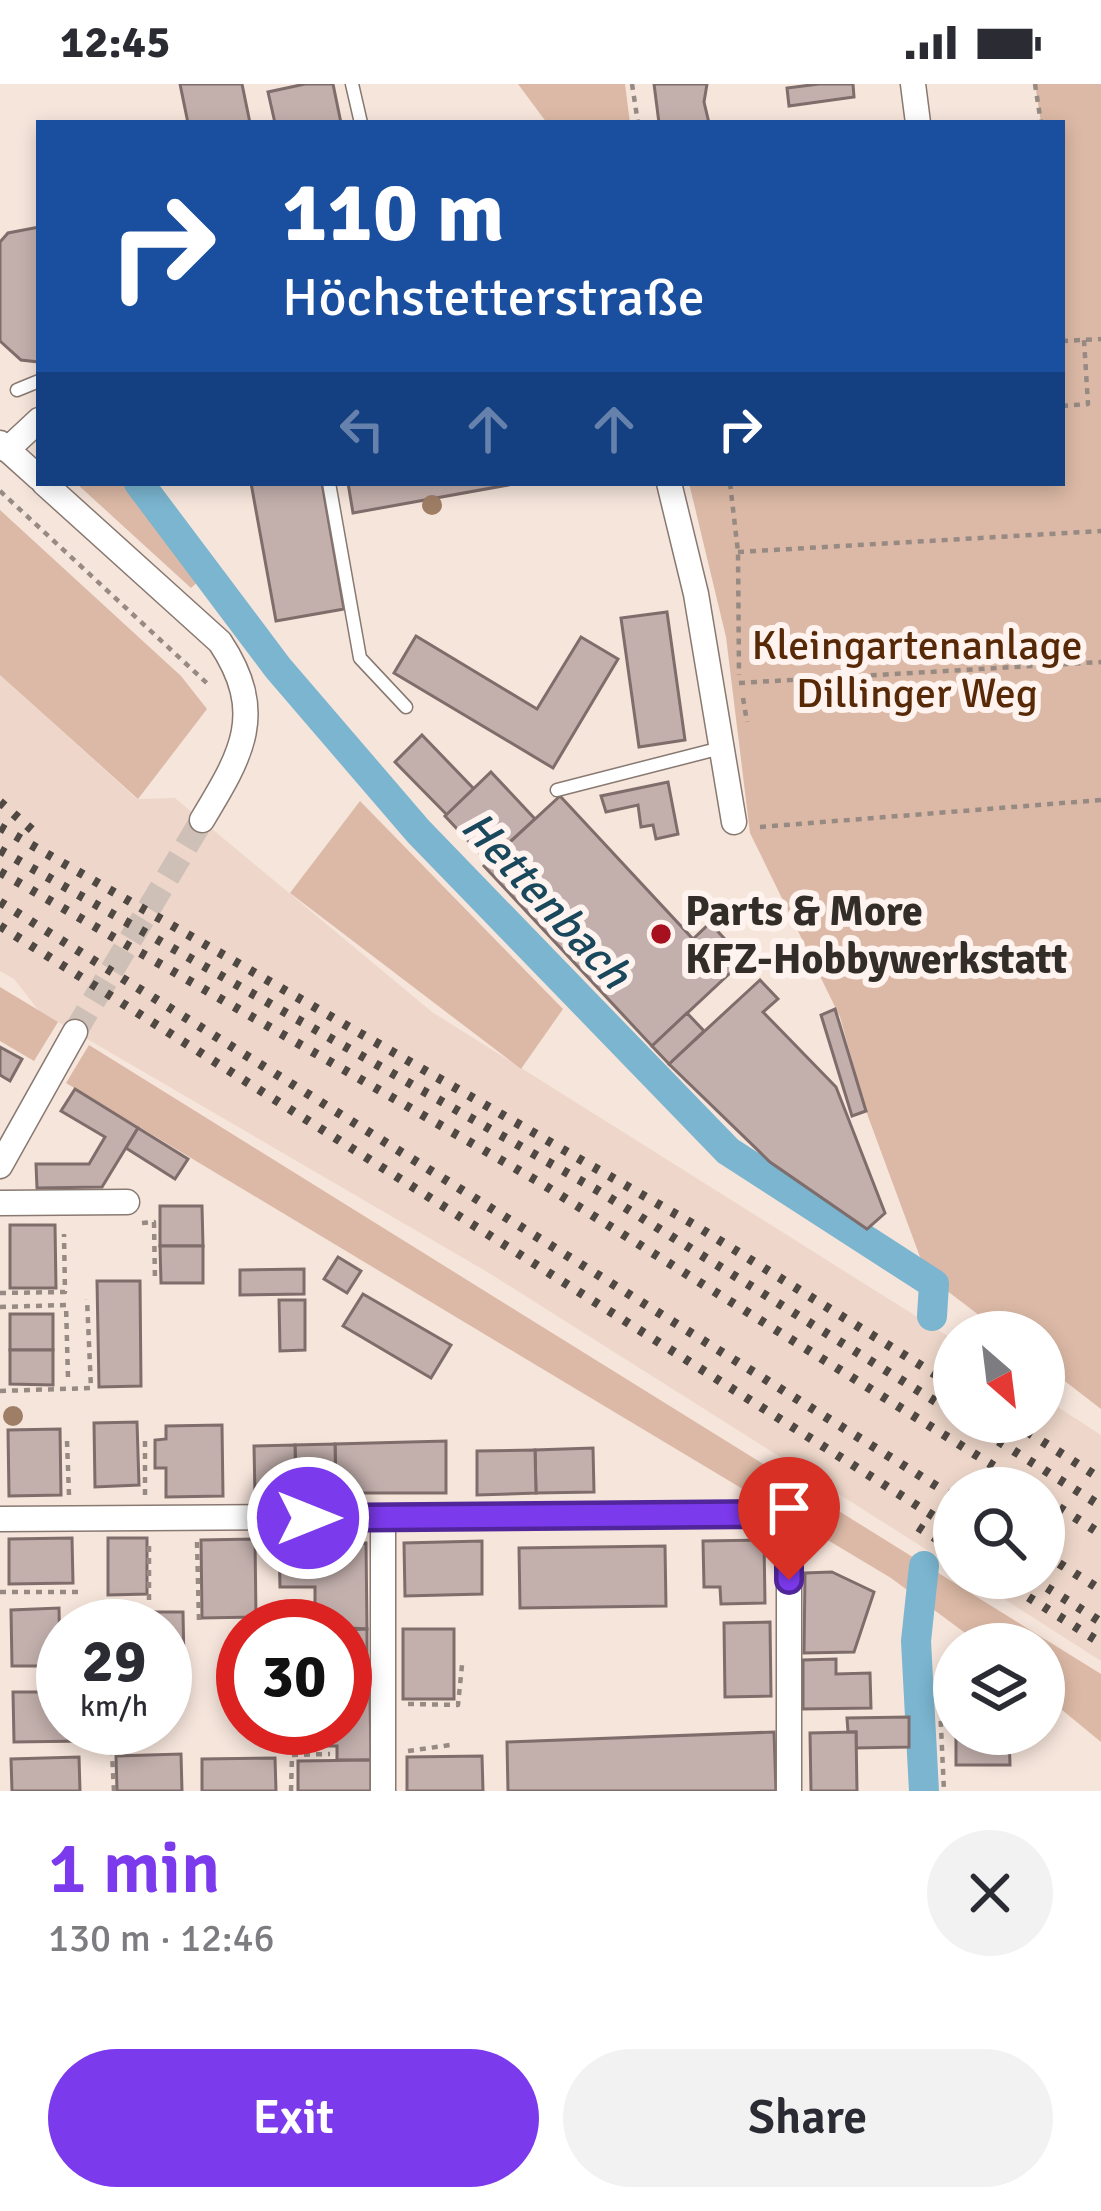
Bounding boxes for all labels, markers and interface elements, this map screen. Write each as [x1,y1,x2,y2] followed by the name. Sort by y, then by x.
[60,15,170,70] text: 12:45
[282,161,504,265] text: 110 m
[84,168,240,324] icon: right
[282,264,705,331] text: Höchstetterstraße
[329,396,395,462] icon: left
[455,396,521,462] icon: ahead
[581,396,647,462] icon: ahead
[707,396,773,462] icon: right
[751,620,1083,719] park label: Kleingartenanlage Dillinger Weg
[450,800,643,1001] water label: Hettenbach
[685,886,1068,985] place label: Parts & More KFZ-Hobbywerkstatt
[648,921,674,947] marker: Parts & More KFZ-Hobbywerkstatt
[933,1311,1065,1443] north arrow
[933,1311,1065,1755] map controls
[245,1455,371,1581] position arrow
[738,1457,840,1580] pin
[933,1467,1065,1599] button: search
[756,1475,822,1541] icon: arrive
[216,1599,372,1755] speed limit sign: 30
[933,1623,1065,1755] button: layers
[82,1625,146,1699] text: 29
[80,1688,148,1725] text: km/h
[48,1824,220,1913] text: 1 min
[927,1830,1053,1956] button: close
[48,1914,275,1962] text: 130 m · 12:46
[48,2049,539,2187] button: Exit
[563,2049,1053,2187] button: Share

